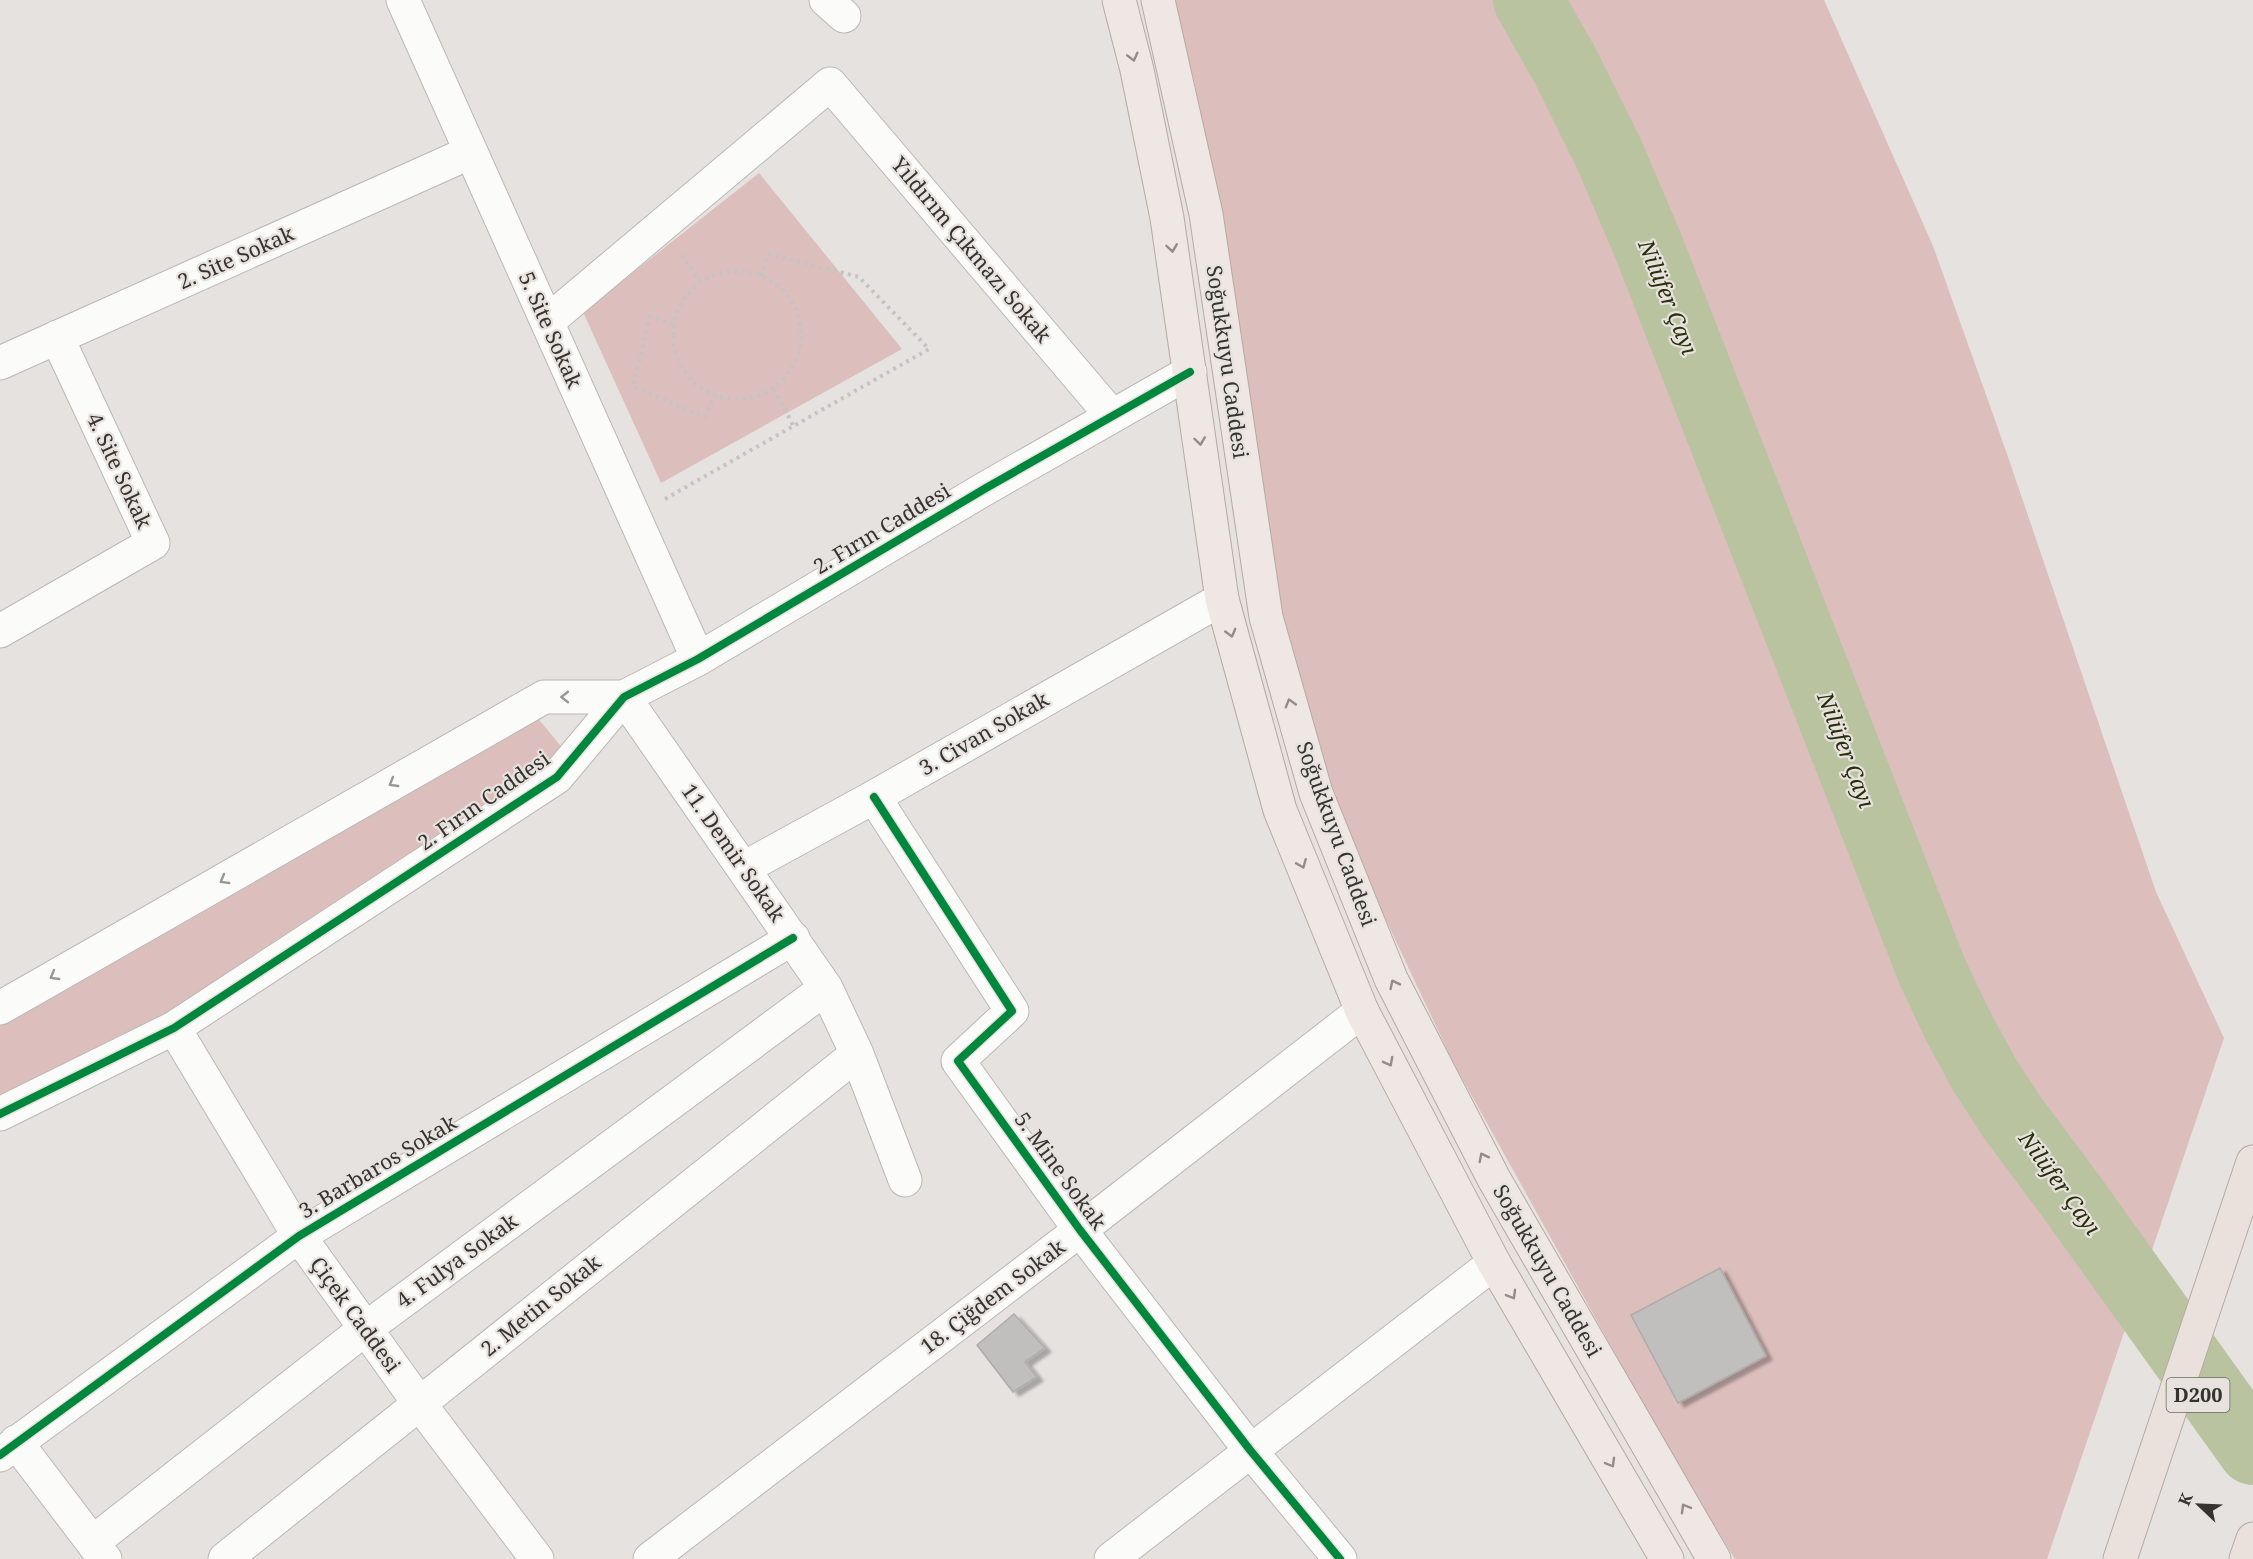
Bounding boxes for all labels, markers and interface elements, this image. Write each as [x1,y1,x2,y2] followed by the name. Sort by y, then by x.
[1126,52,1139,62] one-way arrow
[885,150,1058,349] street label: Yıldırım Çıkmazı Sokak
[173,219,299,295] street label: 2. Site Sokak
[1632,234,1706,359] water label: Nilüfer Çayı
[1165,243,1177,253] one-way arrow
[1201,264,1255,460] street label: Soğukkuyu Caddesi
[513,267,589,393] street label: 5. Site Sokak
[81,408,159,534] street label: 4. Site Sokak
[1193,436,1205,446] one-way arrow
[808,476,955,580] street label: 2. Fırın Caddesi
[1224,628,1237,638] one-way arrow
[914,684,1054,782] street label: 3. Civan Sokak
[1811,687,1883,812] water label: Nilüfer Çayı
[561,691,570,703] one-way arrow
[1285,698,1297,709] one-way arrow
[1290,737,1383,930] street label: Soğukkuyu Caddesi
[412,744,555,856] street label: 2. Fırın Caddesi
[389,776,399,787] one-way arrow
[676,778,792,928] street label: 11. Demir Sokak
[1295,858,1307,869] one-way arrow
[220,873,230,884] one-way arrow
[50,969,61,981] one-way arrow
[1390,979,1401,990] one-way arrow
[1382,1056,1393,1066] one-way arrow
[1009,1106,1113,1235] street label: 5. Mine Sokak
[293,1108,462,1224] street label: 3. Barbaros Sokak
[2012,1124,2109,1241] water label: Nilüfer Çayı
[1478,1153,1490,1164] one-way arrow
[1487,1179,1609,1362] street label: Soğukkuyu Caddesi
[390,1206,523,1314] street label: 4. Fulya Sokak
[914,1232,1071,1360] street label: 18. Çiğdem Sokak
[475,1248,607,1362] street label: 2. Metin Sokak
[304,1251,408,1378] street label: Çiçek Caddesi
[1505,1289,1517,1299] one-way arrow
[2166,1378,2230,1412] road number: D200
[1604,1457,1615,1468] one-way arrow
[2169,1475,2229,1535] north arrow
[2173,1489,2198,1509] text: K
[1680,1504,1692,1514] one-way arrow

